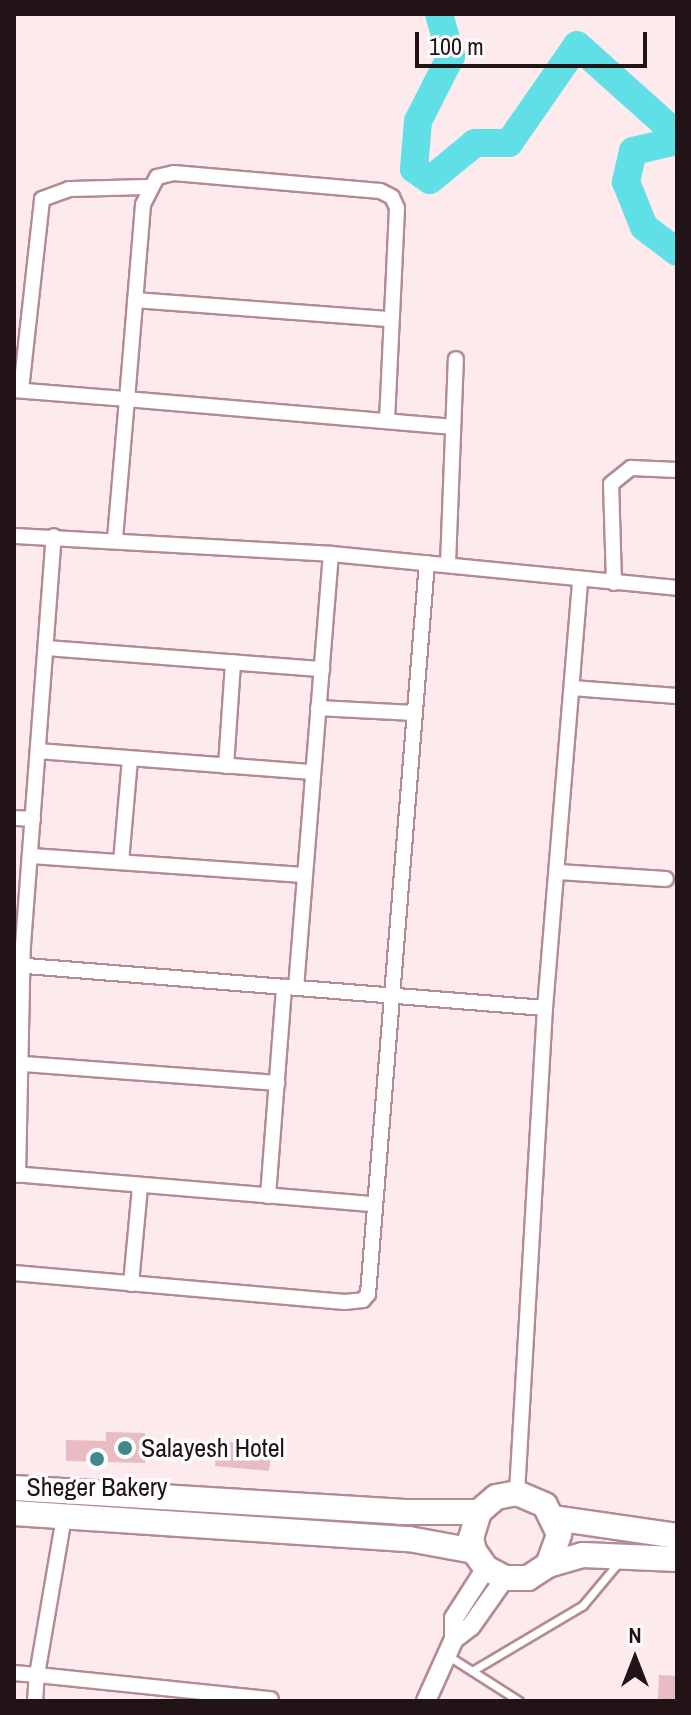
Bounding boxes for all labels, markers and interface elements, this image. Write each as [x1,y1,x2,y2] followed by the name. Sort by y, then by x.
[419,16,651,66] scale bar
[429,30,484,62] text: 100 m
[141,1432,284,1464] place label: Salayesh Hotel
[116,1439,134,1457] marker: Salayesh Hotel
[88,1450,106,1468] marker: Sheger Bakery
[26,1471,168,1503] place label: Sheger Bakery
[595,1619,675,1699] north arrow
[628,1620,642,1650] text: N

